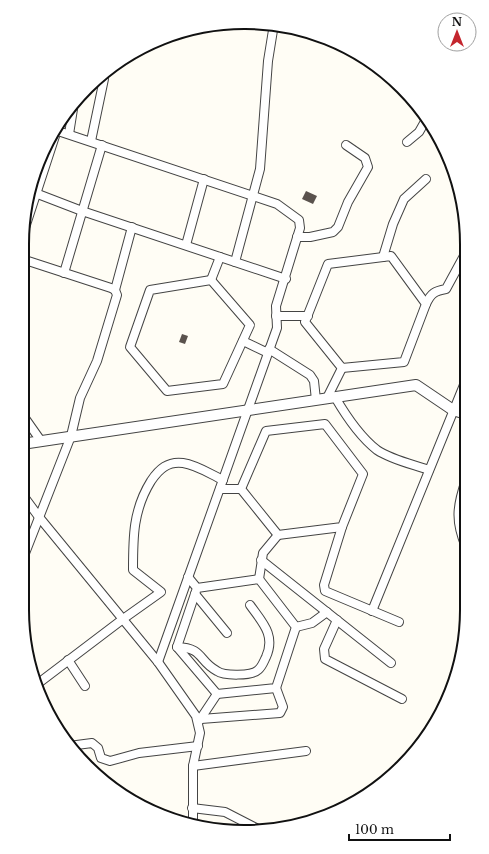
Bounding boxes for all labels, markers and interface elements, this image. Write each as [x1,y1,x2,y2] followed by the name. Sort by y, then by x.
[437,12,477,52] north arrow
[452,15,463,29] text: N
[349,816,450,842] scale bar
[355,822,394,837] text: 100 m

